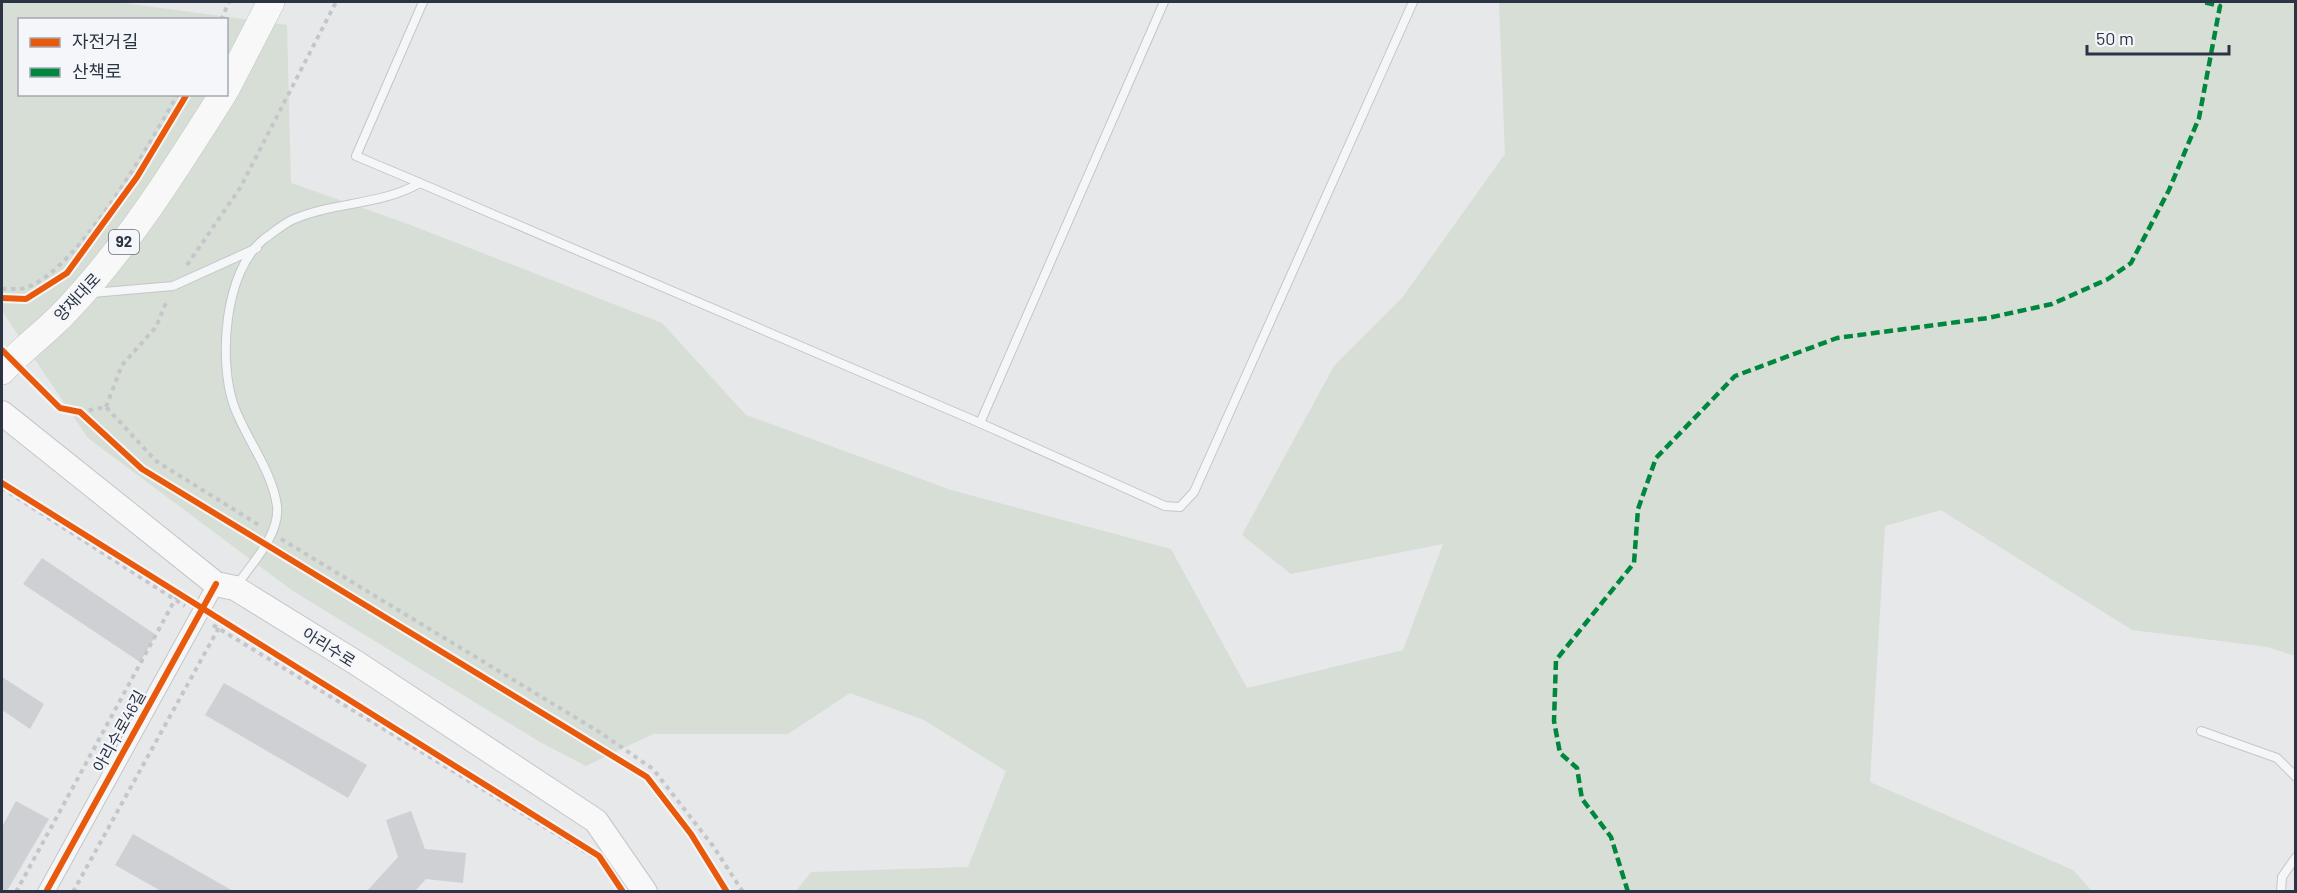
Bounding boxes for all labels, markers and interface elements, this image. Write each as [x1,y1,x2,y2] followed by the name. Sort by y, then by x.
[18,18,228,96] legend
[2087,18,2230,56] scale bar
[2096,27,2134,49] text: 50 m
[72,30,138,52] text: 자전거길
[72,60,122,82] text: 산책로
[109,230,139,254] road number: 92
[50,268,104,325] street label: 양재대로
[299,623,359,670] street label: 아리수로
[88,687,149,775] street label: 아리수로46길

